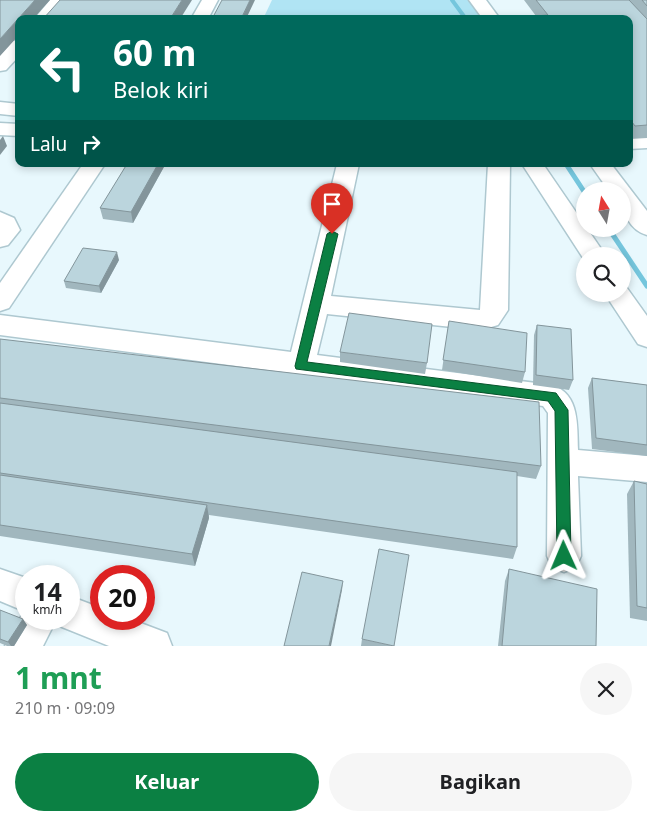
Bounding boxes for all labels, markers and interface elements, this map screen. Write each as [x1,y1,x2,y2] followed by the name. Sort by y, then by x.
[113,29,196,76] text: 60 m
[30,35,95,100] icon: left
[113,74,208,104] text: Belok kiri
[77,130,105,158] icon: right
[30,131,67,157] text: Lalu
[576,182,631,238] north arrow
[576,182,631,302] map controls
[311,183,353,234] pin
[318,190,346,218] icon: arrive
[576,247,631,302] button: search
[537,529,589,581] position arrow
[90,565,155,630] speed limit sign: 20
[33,574,62,608] text: 14
[33,601,62,618] text: km/h
[15,657,102,698] text: 1 mnt
[580,663,632,715] button: close
[15,697,115,719] text: 210 m · 09:09
[15,753,319,811] button: Keluar
[329,753,632,811] button: Bagikan

